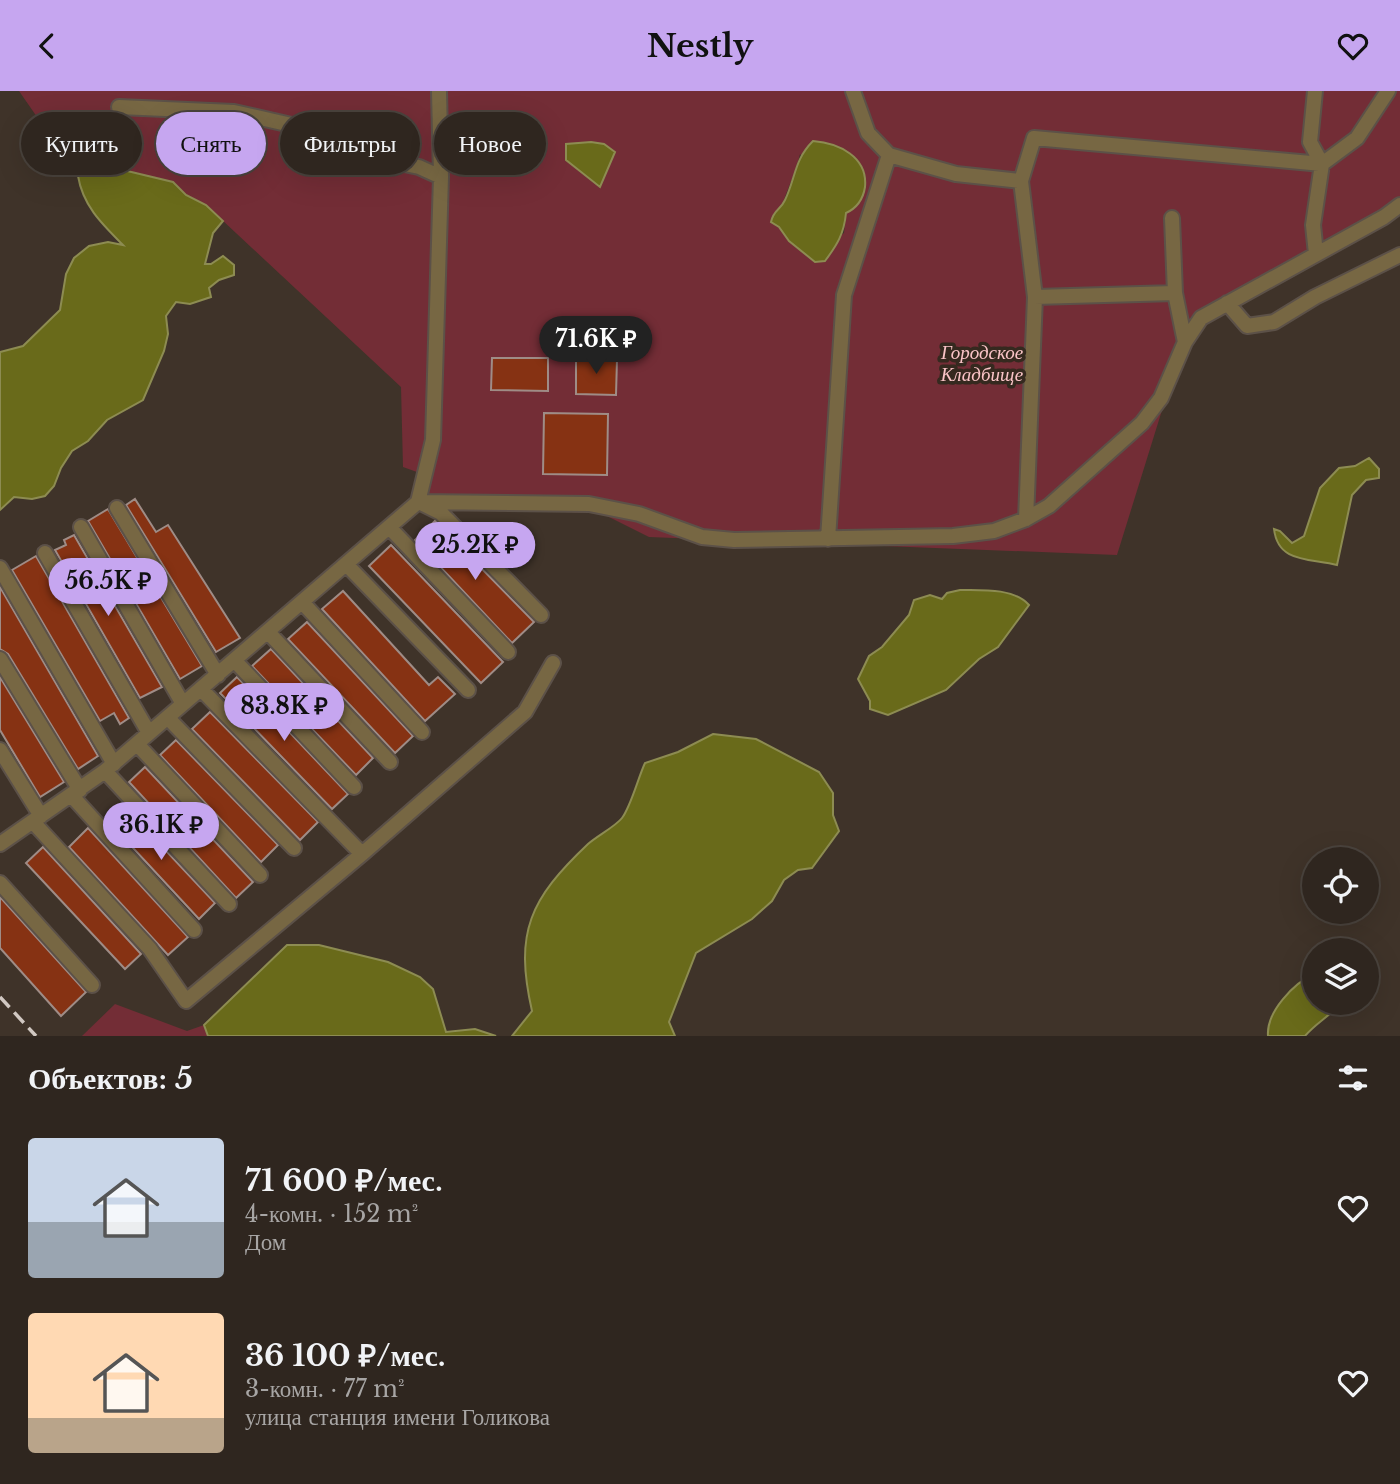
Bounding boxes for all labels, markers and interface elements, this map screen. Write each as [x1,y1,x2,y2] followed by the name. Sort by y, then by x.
[647,26,753,66] text: Nestly
[28,27,66,65] icon: back
[1334,27,1372,65] icon: heart
[21,112,142,175] chip: Купить
[156,112,266,175] chip: Снять
[280,112,420,175] chip: Фильтры
[434,112,546,175] chip: Новое
[531,317,661,376] pin: 71.6K ₽
[555,325,637,353] text: 71.6K ₽
[940,341,1023,386] park label: Городское Кладбище
[410,523,540,582] pin: 25.2K ₽
[431,531,519,559] text: 25.2K ₽
[43,559,173,618] pin: 56.5K ₽
[65,567,151,595] text: 56.5K ₽
[219,683,349,743] pin: 83.8K ₽
[240,692,328,720] text: 83.8K ₽
[96,803,226,862] pin: 36.1K ₽
[119,811,203,839] text: 36.1K ₽
[1302,847,1379,1015] map controls
[1302,847,1379,924] button: locate
[1302,938,1379,1015] button: layers
[1334,1059,1372,1097] icon: filters
[28,1060,193,1097] text: Объектов: 5
[245,1162,443,1199] text: 71 600 ₽/мес.
[84,1166,168,1250] icon: home
[1334,1189,1372,1227] icon: heart
[245,1200,418,1228] text: 4-комн. · 152 m²
[245,1228,286,1256] text: Дом
[245,1337,446,1374] text: 36 100 ₽/мес.
[84,1341,168,1425] icon: home
[1334,1364,1372,1402] icon: heart
[245,1375,405,1403] text: 3-комн. · 77 m²
[245,1403,550,1431] text: улица станция имени Голикова

